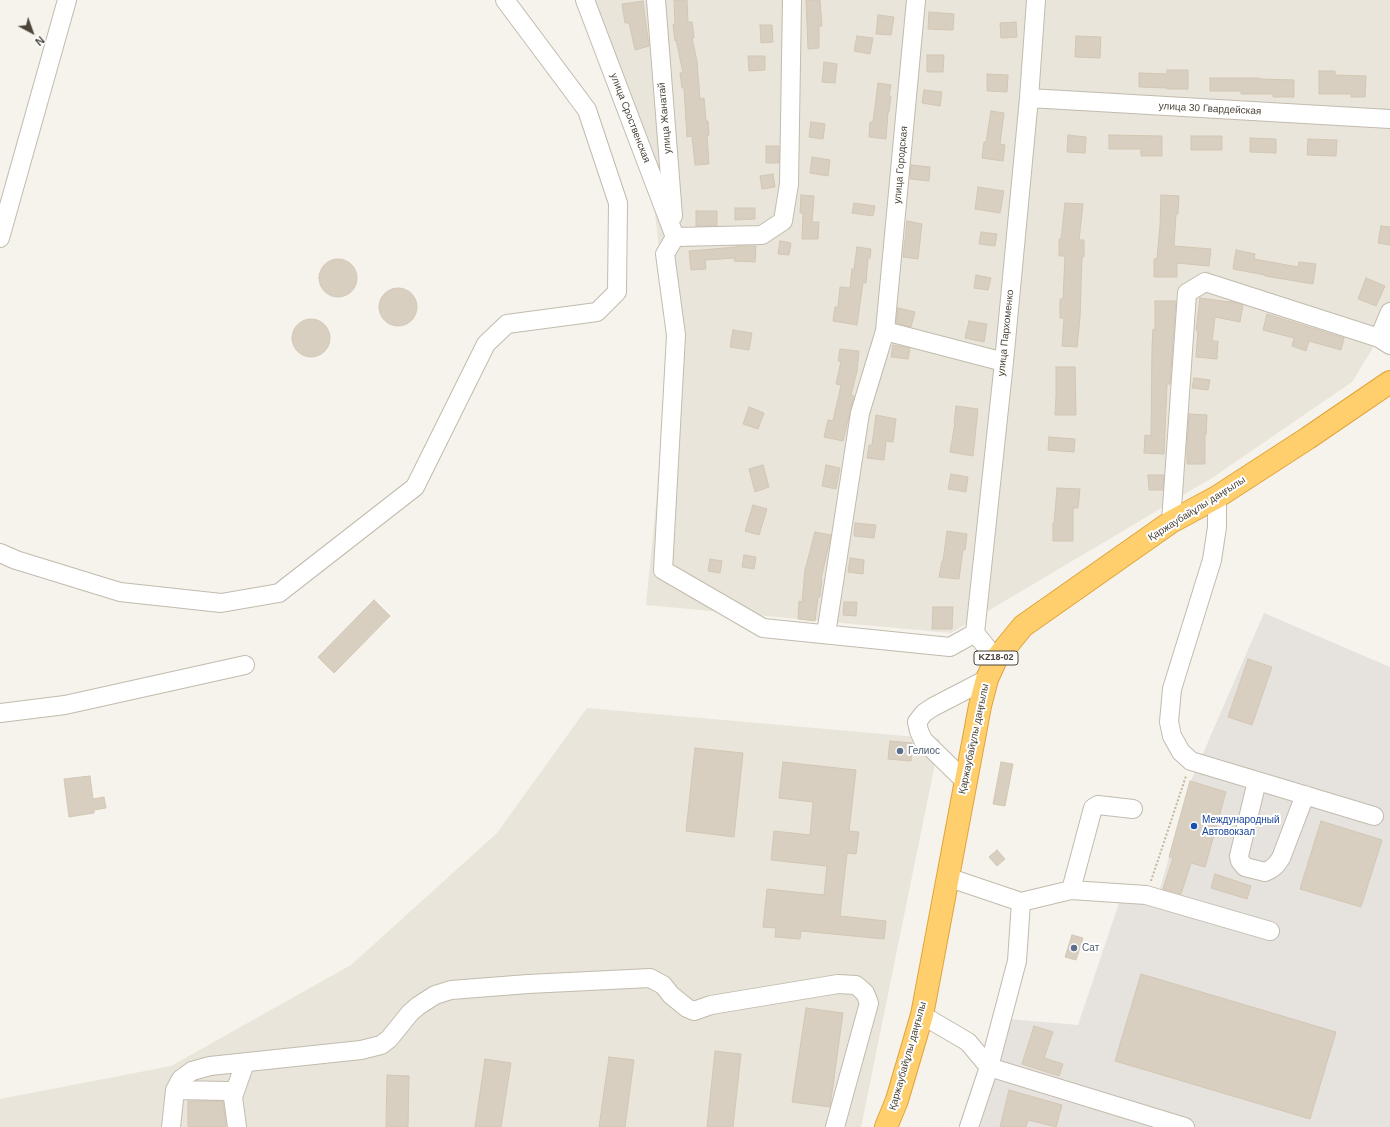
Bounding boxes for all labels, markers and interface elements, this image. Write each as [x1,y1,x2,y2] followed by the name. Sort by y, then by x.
[12,12,52,52] north arrow
[33,34,47,48] text: N
[607,71,653,165] street label: улица Сроственская
[656,82,674,154] street label: улица Жанатай
[1158,100,1262,118] street label: улица 30 Гвардейская
[892,126,910,204] street label: улица Городская
[995,289,1017,377] street label: улица Пархоменко
[1146,474,1248,544] street label: Қаржаубайұлы даңғылы
[974,651,1018,665] road number: KZ18-02
[956,683,992,795] street label: Қаржаубайұлы даңғылы
[908,745,940,757] place label: Гелиос
[895,746,905,756] marker: Гелиос
[1202,814,1280,838] place label: Международный Автовокзал
[1189,821,1199,831] marker: Международный Автовокзал
[1082,942,1099,954] place label: Сат
[1069,943,1079,953] marker: Сат
[887,1000,929,1112] street label: Қаржаубайұлы даңғылы

